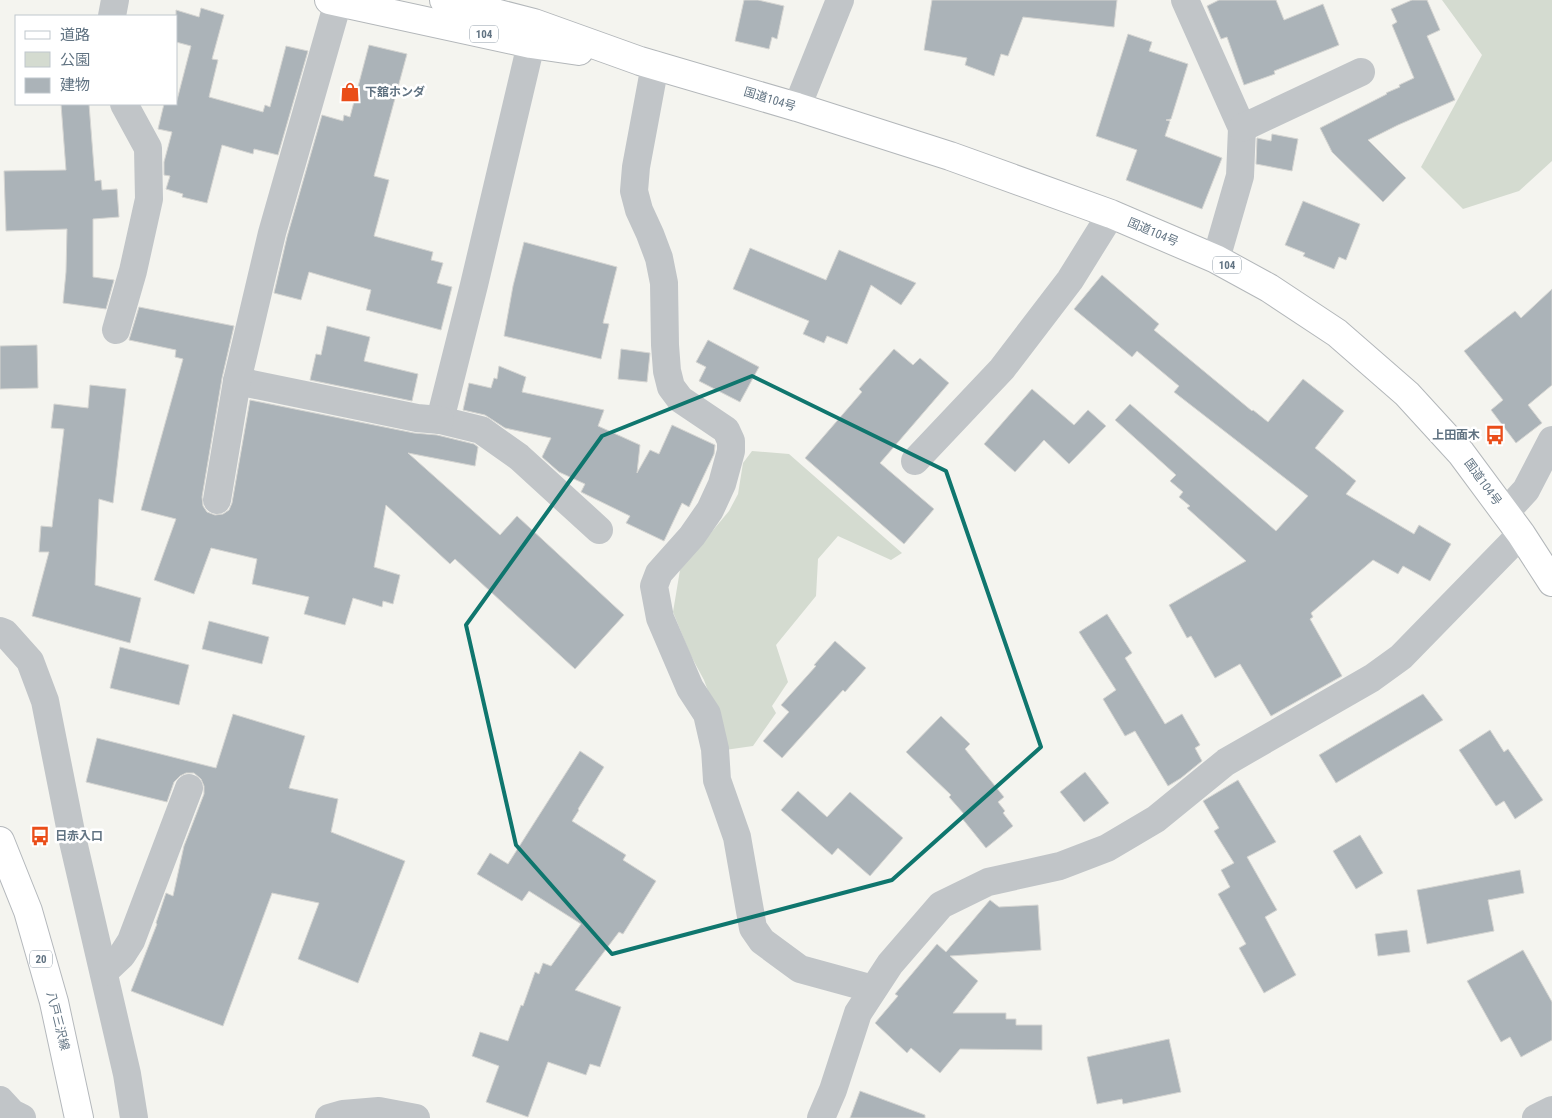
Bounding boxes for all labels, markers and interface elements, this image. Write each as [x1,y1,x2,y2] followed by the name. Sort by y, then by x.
[15,15,178,105] legend
[60,26,90,44] text: 道路
[470,26,498,42] road number: 104
[60,51,90,69] text: 公園
[60,76,90,94] text: 建物
[339,81,361,103] shop icon: 下舘ホンダ
[742,84,798,114] street label: 国道104号
[365,85,425,99] place label: 下舘ホンダ
[1126,215,1180,249] street label: 国道104号
[1213,256,1241,274] road number: 104
[1484,424,1506,446] bus stop icon: 上田面木
[1432,428,1480,442] place label: 上田面木
[1462,456,1504,508] street label: 国道104号
[29,825,51,847] bus stop icon: 日赤入口
[55,829,103,843] place label: 日赤入口
[30,951,52,968] road number: 20
[44,990,72,1052] street label: 八戸三沢線

